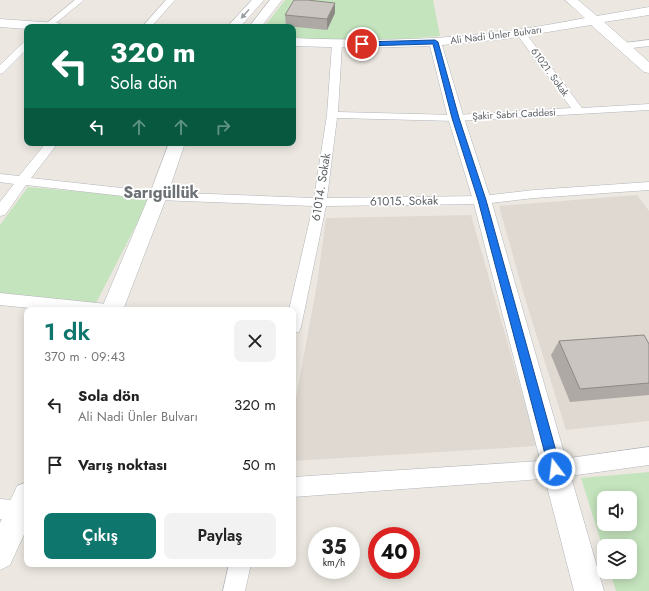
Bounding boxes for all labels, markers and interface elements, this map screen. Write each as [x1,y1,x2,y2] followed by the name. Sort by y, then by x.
[241,8,250,19] one-way arrow
[449,22,543,48] street label: Ali Nadi Ünler Bulvarı
[345,27,379,61] pin
[110,32,196,73] text: 320 m
[351,33,373,55] icon: arrive
[44,40,96,92] icon: left
[527,45,573,100] street label: 61021. Sokak
[110,70,177,96] text: Sola dön
[472,104,556,124] street label: Şakir Sabri Caddesi
[86,116,108,138] icon: left
[128,116,150,138] icon: ahead
[170,116,192,138] icon: ahead
[212,116,234,138] icon: right
[307,151,335,222] street label: 61014. Sokak
[123,181,200,204] district label: Sarıgüllük
[370,191,439,211] street label: 61015. Sokak
[44,314,90,349] text: 1 dk
[234,320,276,362] button: close
[44,347,125,366] text: 370 m · 09:43
[78,385,140,407] text: Sola dön
[44,394,66,416] icon: left
[234,394,276,416] text: 320 m
[78,407,198,426] text: Ali Nadi Ünler Bulvarı
[534,448,576,490] position arrow
[44,454,66,476] icon: arrive
[78,454,167,476] text: Varış noktası
[242,454,276,476] text: 50 m
[597,491,637,579] map controls
[597,491,637,531] button: sound
[44,513,156,559] button: Çıkış
[164,513,276,559] button: Paylaş
[368,527,420,579] speed limit sign: 40
[321,533,347,562] text: 35
[597,539,637,579] button: layers
[323,555,345,570] text: km/h

